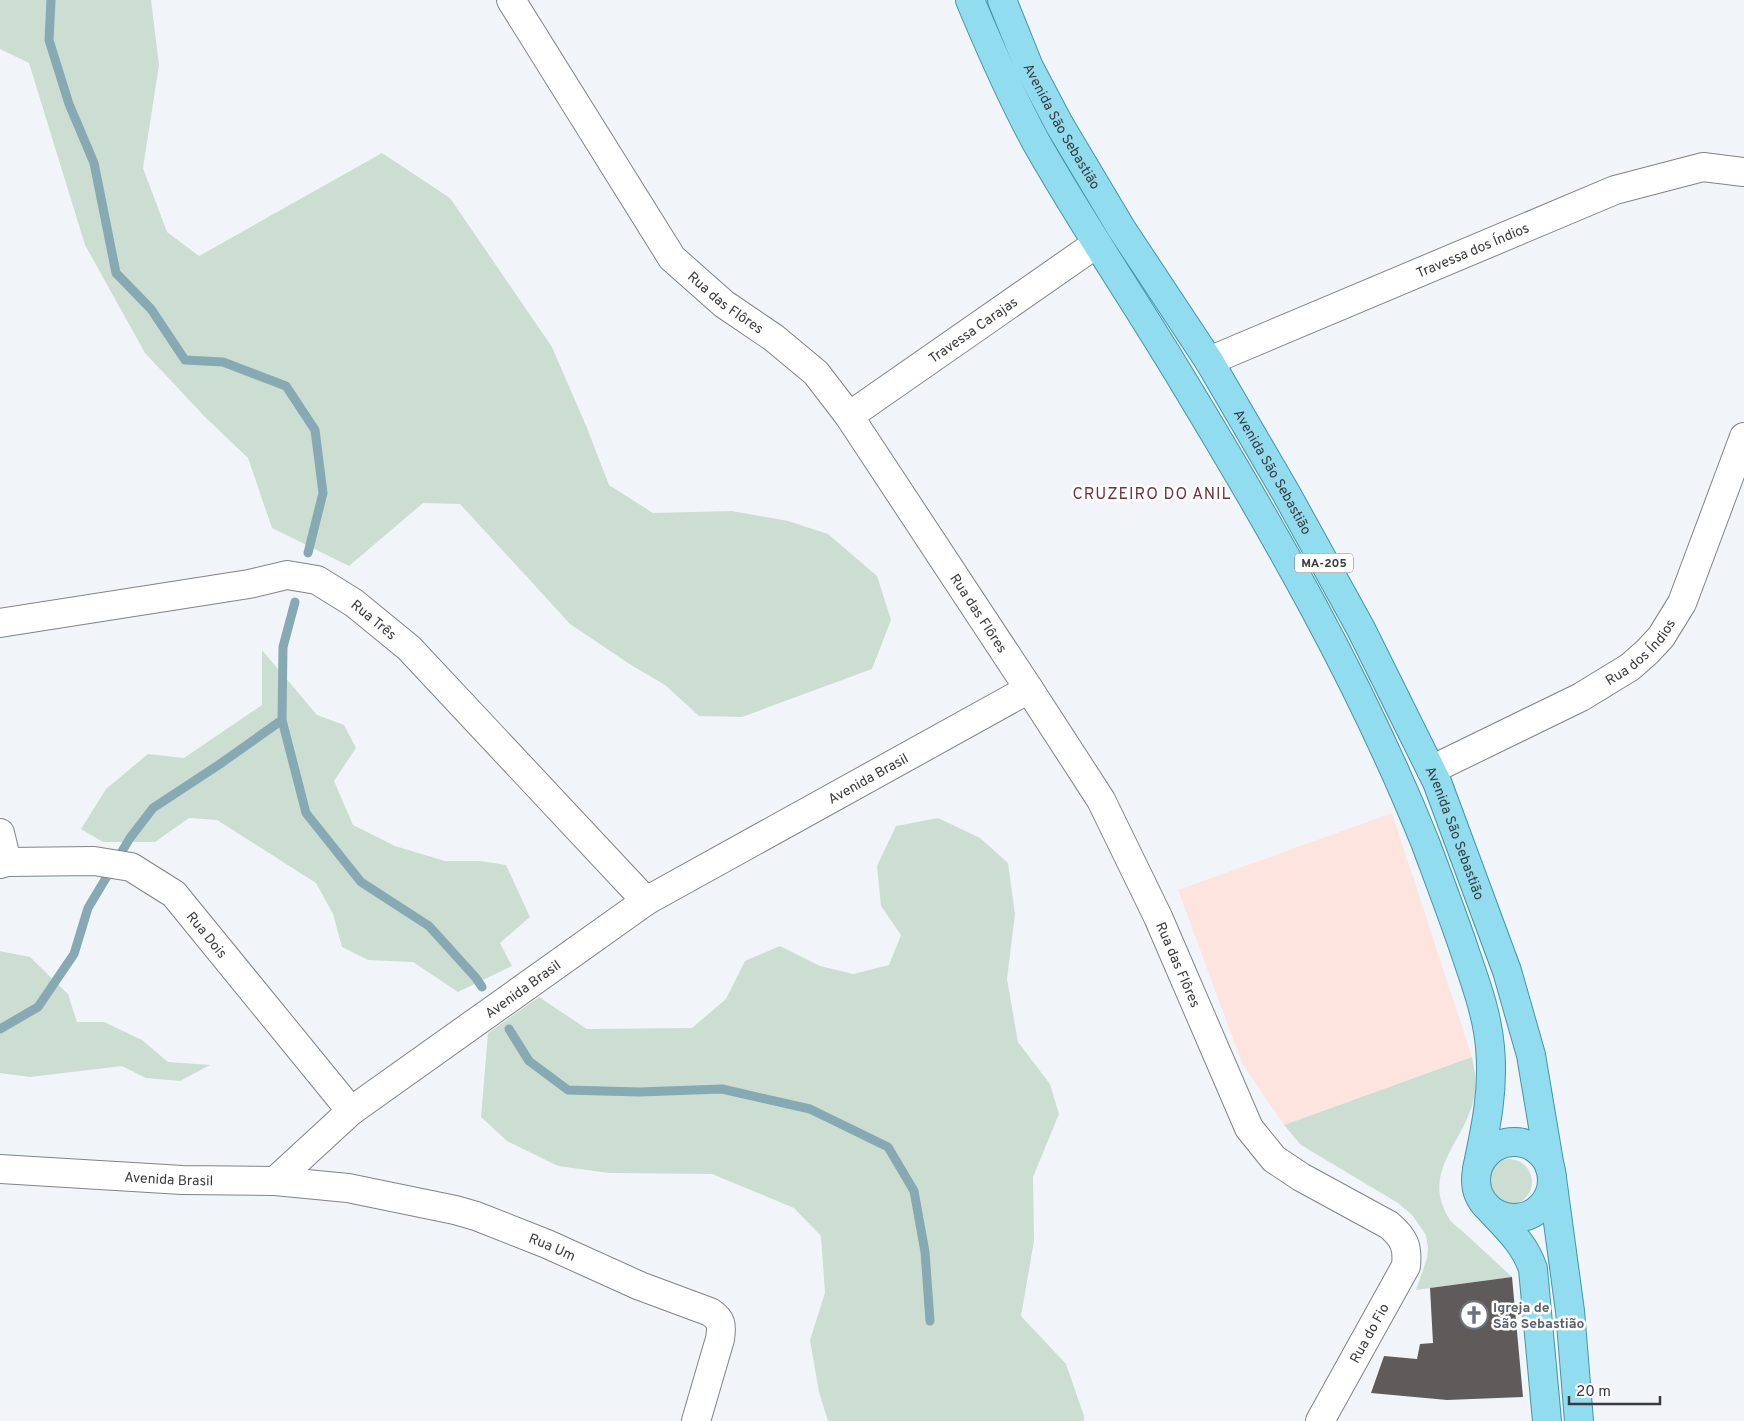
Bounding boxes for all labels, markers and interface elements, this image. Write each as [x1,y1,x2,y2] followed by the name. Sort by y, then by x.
[1019,61,1103,193] street label: Avenida São Sebastião
[1414,220,1532,283] street label: Travessa dos Índios
[683,269,766,338] street label: Rua das Flôres
[926,294,1022,368] street label: Travessa Carajas
[1229,407,1314,538] street label: Avenida São Sebastião
[1072,485,1232,505] district label: CRUZEIRO DO ANIL
[1295,554,1353,572] road number: MA-205
[945,571,1010,657] street label: Rua das Flôres
[347,597,399,644] street label: Rua Três
[1603,616,1680,690] street label: Rua dos Índios
[825,750,912,809] street label: Avenida Brasil
[1420,764,1487,903] street label: Avenida São Sebastião
[182,909,230,962] street label: Rua Dois
[1151,920,1203,1010] street label: Rua das Flôres
[482,957,565,1023] street label: Avenida Brasil
[124,1170,213,1190] street label: Avenida Brasil
[526,1231,578,1266] street label: Rua Um
[1459,1300,1489,1330] church icon: Igreja de São Sebastião
[1493,1300,1585,1333] place label: Igreja de São Sebastião
[1347,1301,1394,1367] street label: Rua do Fio
[1569,1374,1660,1406] scale bar
[1576,1383,1611,1402] text: 20 m

